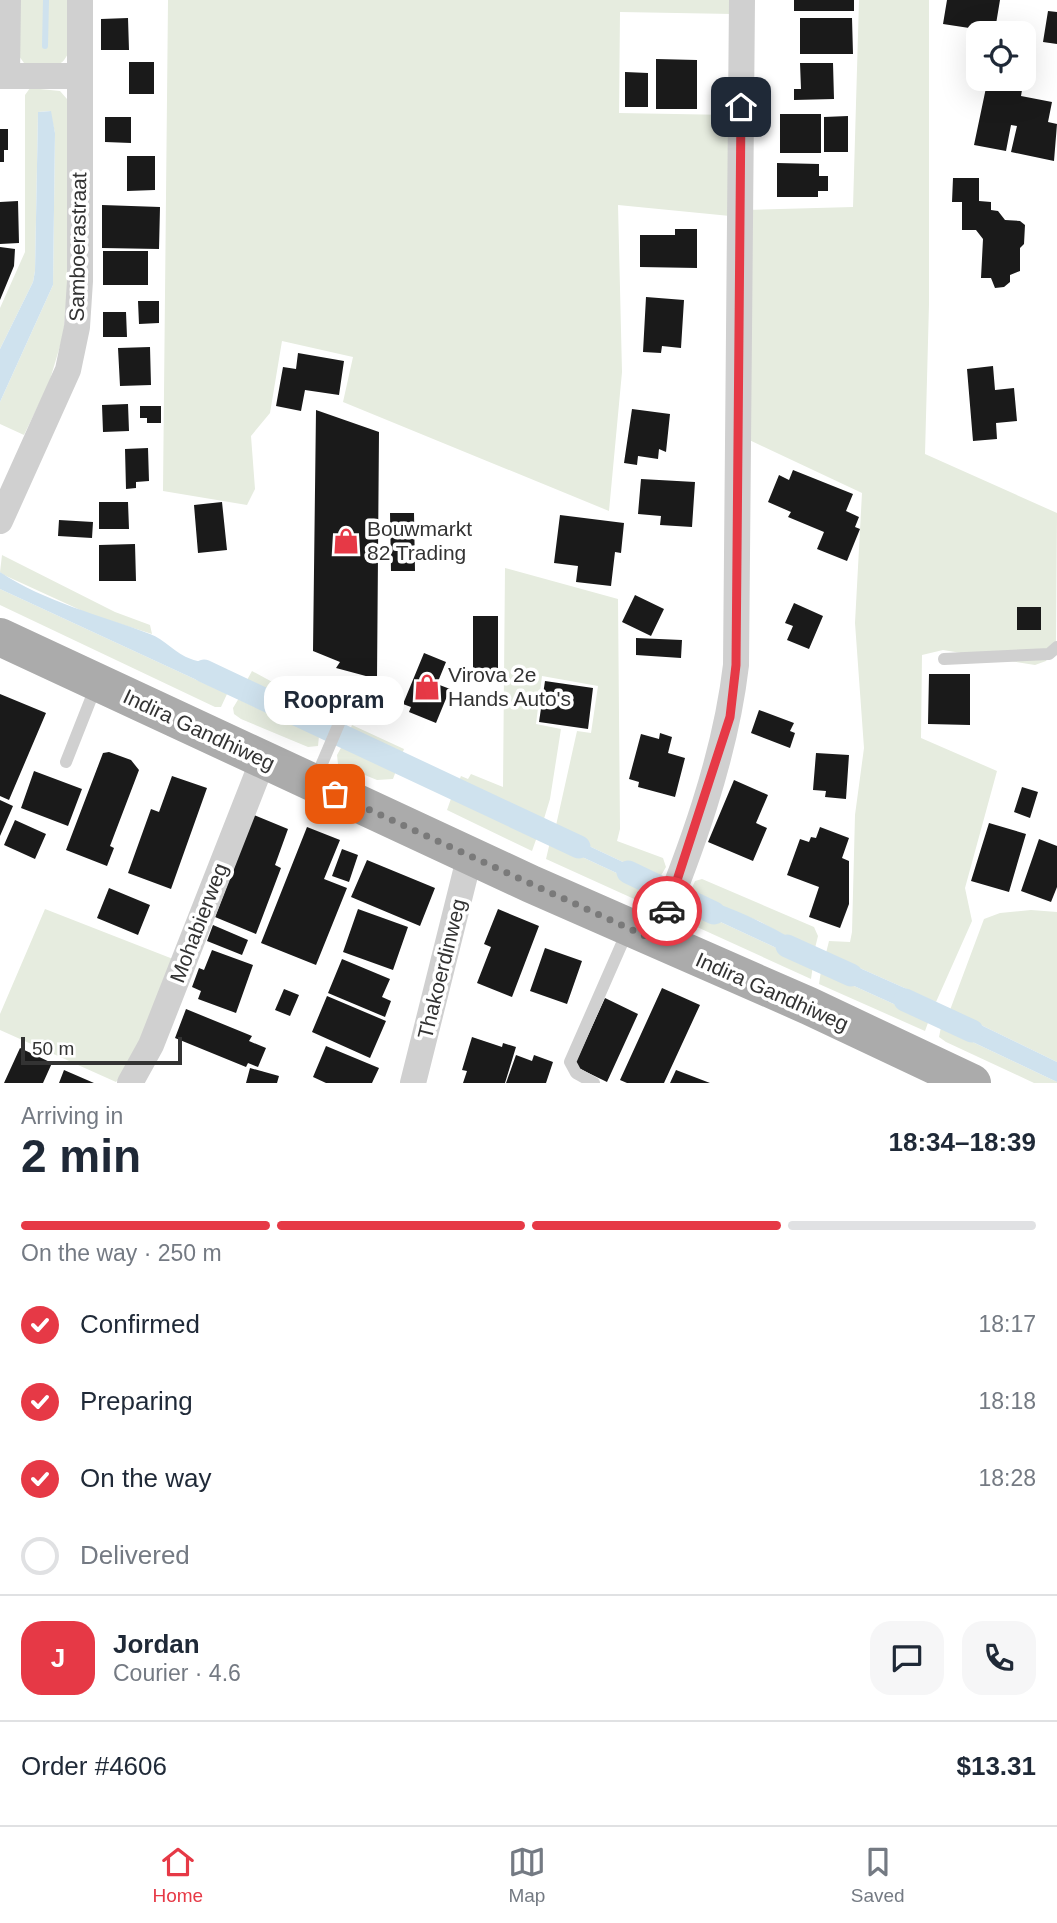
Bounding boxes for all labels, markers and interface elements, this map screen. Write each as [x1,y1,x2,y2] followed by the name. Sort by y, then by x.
[966,21,1036,91] map controls
[966,21,1036,91] button: locate
[711,77,771,137] pin
[722,88,760,126] icon: home
[65,172,90,322] street label: Samboerastraat
[367,517,472,564] place label: Bouwmarkt 82 Trading
[331,526,361,556] shop icon: Bouwmarkt 82 Trading
[448,663,571,710] place label: Virova 2e Hands Auto's
[412,672,442,702] shop icon: Virova 2e Hands Auto's
[265,675,405,724] callout: Roopram
[120,684,279,775] street label: Indira Gandhiweg
[284,687,384,713] text: Roopram
[305,764,365,824] pin
[316,775,354,813] icon: bag
[165,860,232,986] street label: Mohabierweg
[632,876,702,946] courier
[648,892,686,930] icon: car
[413,896,470,1041] street label: Thakoerdinweg
[692,948,852,1036] street label: Indira Gandhiweg
[21,1034,182,1066] scale bar
[32,1038,74,1059] text: 50 m
[21,1103,123,1129] text: Arriving in
[889,1127,1036,1157] text: 18:34–18:39
[21,1130,141,1182] text: 2 min
[21,1240,222,1266] text: On the way · 250 m
[21,1306,59,1344] icon: check
[80,1309,200,1339] text: Confirmed
[978,1311,1036,1337] text: 18:17
[21,1383,59,1421] icon: check
[80,1386,193,1416] text: Preparing
[978,1388,1036,1414] text: 18:18
[21,1460,59,1498] icon: check
[80,1463,212,1493] text: On the way
[978,1465,1036,1491] text: 18:28
[80,1540,190,1570] text: Delivered
[870,1621,944,1695] button: chat
[962,1621,1036,1695] button: phone
[113,1629,200,1659] text: Jordan
[51,1643,65,1673] text: J
[113,1660,241,1686] text: Courier · 4.6
[21,1751,167,1781] text: Order #4606
[956,1751,1036,1781] text: $13.31
[152,1843,203,1907] tab: Home
[508,1843,546,1907] tab: Map
[851,1843,905,1907] tab: Saved

